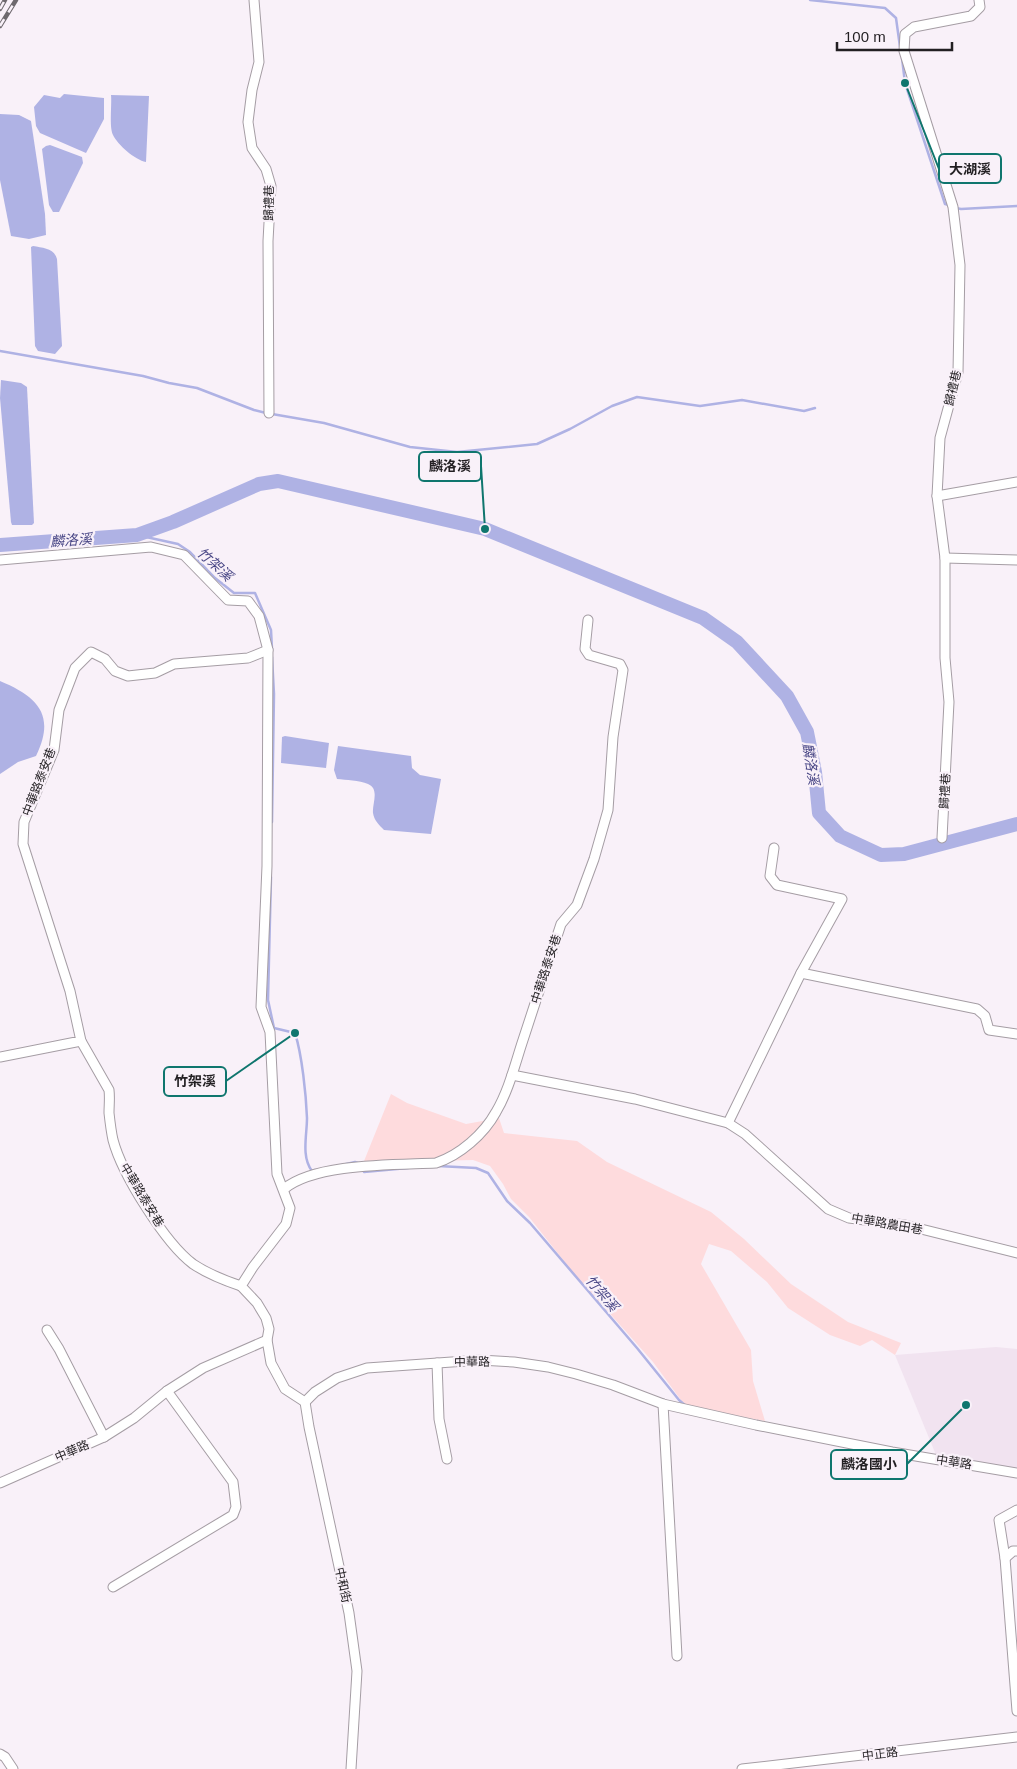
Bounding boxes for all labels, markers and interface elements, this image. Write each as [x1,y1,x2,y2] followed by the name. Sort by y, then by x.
[837,20,952,52] scale bar
[844,28,886,45] text: 100 m
[939,154,1001,183] callout: 大湖溪
[949,161,991,177] text: 大湖溪
[262,185,276,221] street label: 歸禮巷
[942,369,964,407] street label: 歸禮巷
[419,452,481,481] callout: 麟洛溪
[429,458,471,474] text: 麟洛溪
[49,530,95,549] water label: 麟洛溪
[194,544,237,585] water label: 竹架溪
[800,742,822,788] water label: 麟洛溪
[20,746,58,818] street label: 中華路泰安巷
[937,773,953,809] street label: 歸禮巷
[528,933,564,1005] street label: 中華路泰安巷
[164,1067,226,1096] callout: 竹架溪
[174,1073,216,1089] text: 竹架溪
[117,1161,167,1229] street label: 中華路泰安巷
[850,1211,924,1237] street label: 中華路農田巷
[582,1272,623,1316] water label: 竹架溪
[454,1355,490,1369] street label: 中華路
[53,1438,91,1464] street label: 中華路
[831,1450,907,1479] callout: 麟洛國小
[935,1452,973,1472] street label: 中華路
[841,1456,897,1472] text: 麟洛國小
[332,1566,354,1604] street label: 中和街
[861,1745,899,1763] street label: 中正路

